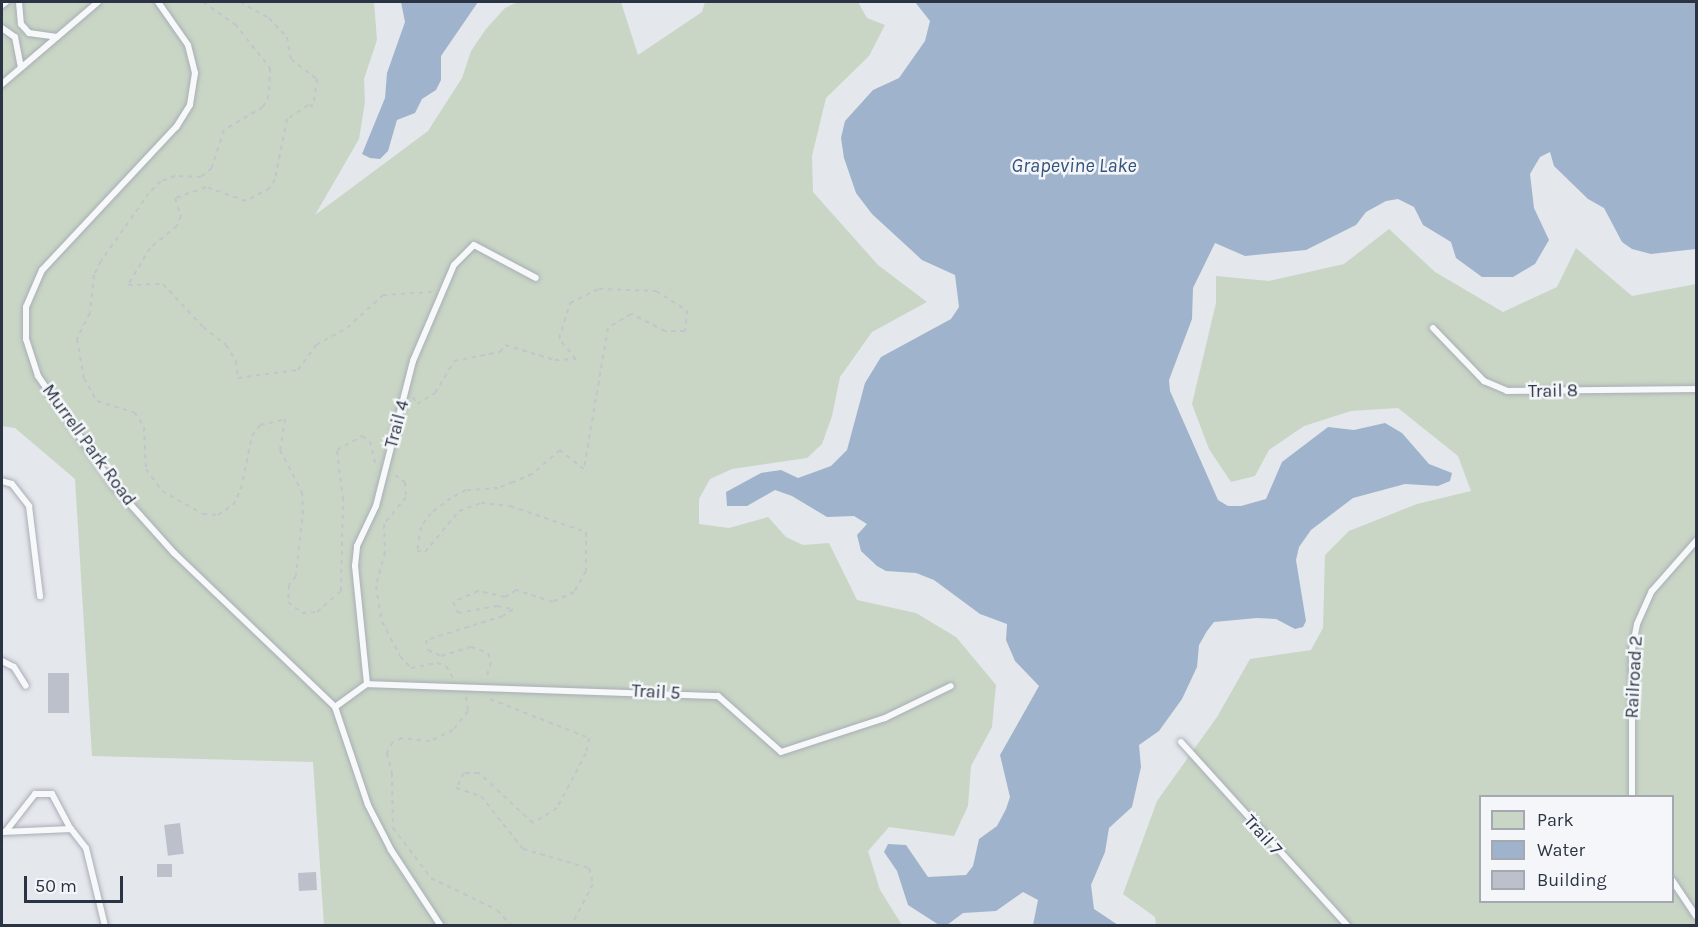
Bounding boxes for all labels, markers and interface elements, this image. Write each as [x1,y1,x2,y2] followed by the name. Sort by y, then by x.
[1011,153,1137,177] water label: Grapevine Lake
[38,380,140,510] street label: Murrell Park Road
[1528,380,1578,402] street label: Trail 8
[380,398,414,450] street label: Trail 4
[1621,635,1647,719] street label: Railroad 2
[631,680,681,704] street label: Trail 5
[1479,795,1674,903] legend
[1537,809,1574,831] text: Park
[1239,810,1287,860] street label: Trail 7
[1537,839,1585,861] text: Water
[27,864,126,902] scale bar
[1537,869,1607,891] text: Building
[35,875,77,897] text: 50 m

